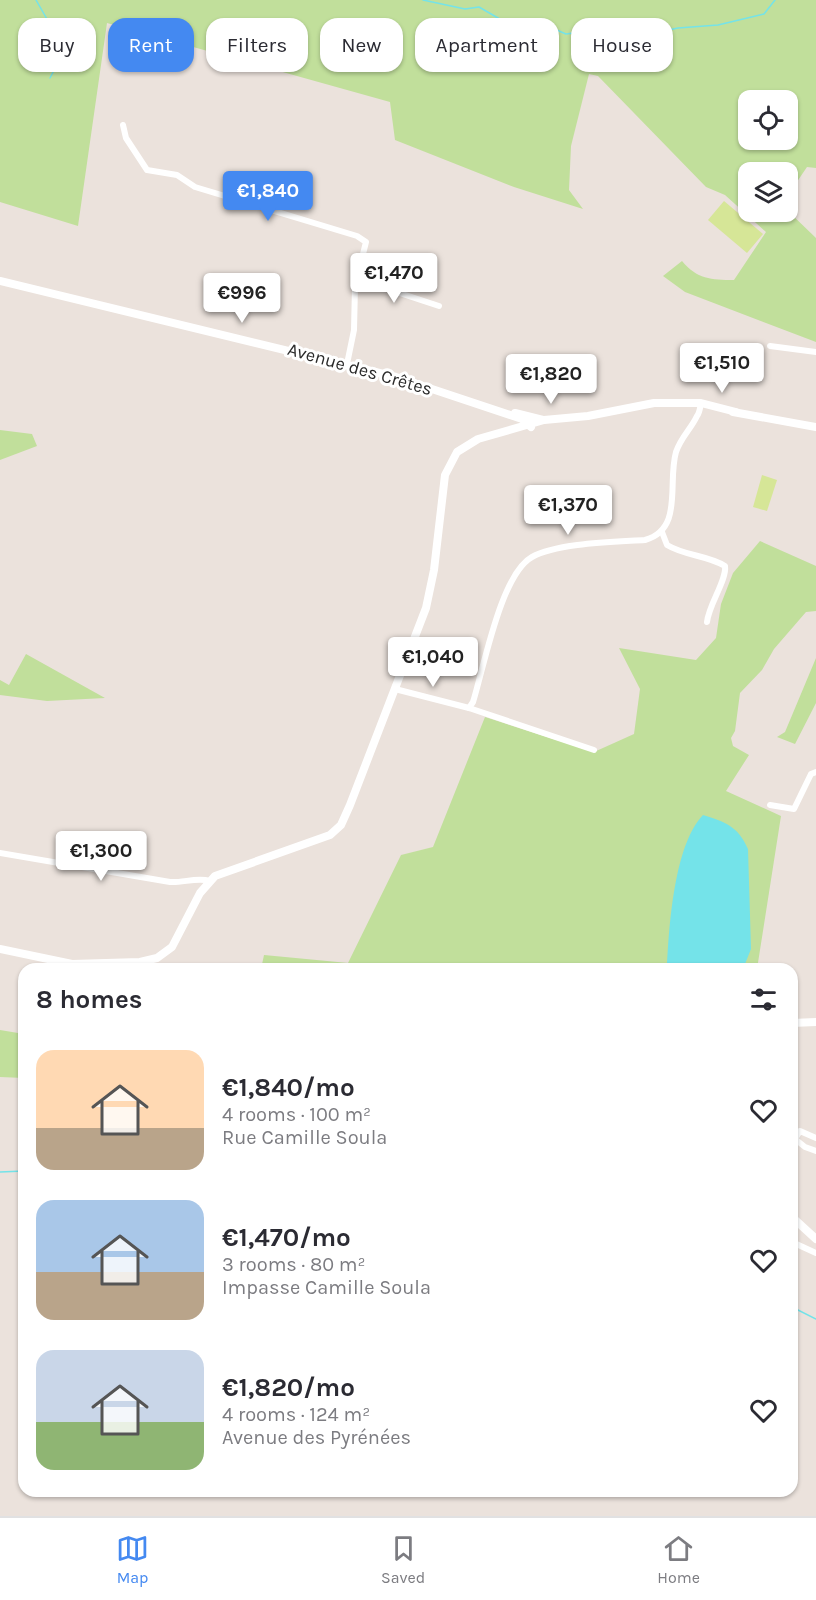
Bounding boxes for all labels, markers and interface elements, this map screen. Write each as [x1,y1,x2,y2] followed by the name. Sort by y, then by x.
[18,18,96,72] chip: Buy
[108,18,194,72] chip: Rent
[206,18,308,72] chip: Filters
[320,18,403,72] chip: New
[415,18,559,72] chip: Apartment
[571,18,673,72] chip: House
[738,90,798,222] map controls
[738,90,798,150] button: locate
[738,162,798,222] button: layers
[219,171,317,222] pin: €1,840
[237,179,299,202] text: €1,840
[345,253,443,304] pin: €1,470
[364,261,424,284] text: €1,470
[206,273,278,324] pin: €996
[217,281,267,304] text: €996
[285,338,435,400] street label: Avenue des Crêtes
[673,343,771,394] pin: €1,510
[694,351,750,374] text: €1,510
[502,354,600,405] pin: €1,820
[520,362,582,385] text: €1,820
[519,485,617,536] pin: €1,370
[538,493,598,516] text: €1,370
[384,637,482,688] pin: €1,040
[402,645,464,668] text: €1,040
[52,831,150,882] pin: €1,300
[70,839,132,862] text: €1,300
[747,983,780,1016] icon: filters
[36,984,142,1015] text: 8 homes
[222,1072,355,1103] text: €1,840/mo
[84,1074,156,1146] icon: home
[747,1094,780,1127] icon: heart
[222,1103,371,1126] text: 4 rooms · 100 m²
[222,1126,387,1149] text: Rue Camille Soula
[222,1222,351,1253] text: €1,470/mo
[84,1224,156,1296] icon: home
[747,1244,780,1277] icon: heart
[222,1253,366,1276] text: 3 rooms · 80 m²
[222,1276,431,1299] text: Impasse Camille Soula
[222,1372,355,1403] text: €1,820/mo
[84,1374,156,1446] icon: home
[747,1394,780,1427] icon: heart
[222,1403,370,1426] text: 4 rooms · 124 m²
[222,1426,411,1449] text: Avenue des Pyrénées
[116,1532,149,1587] tab: Map
[381,1532,425,1587] tab: Saved
[657,1532,700,1587] tab: Home

